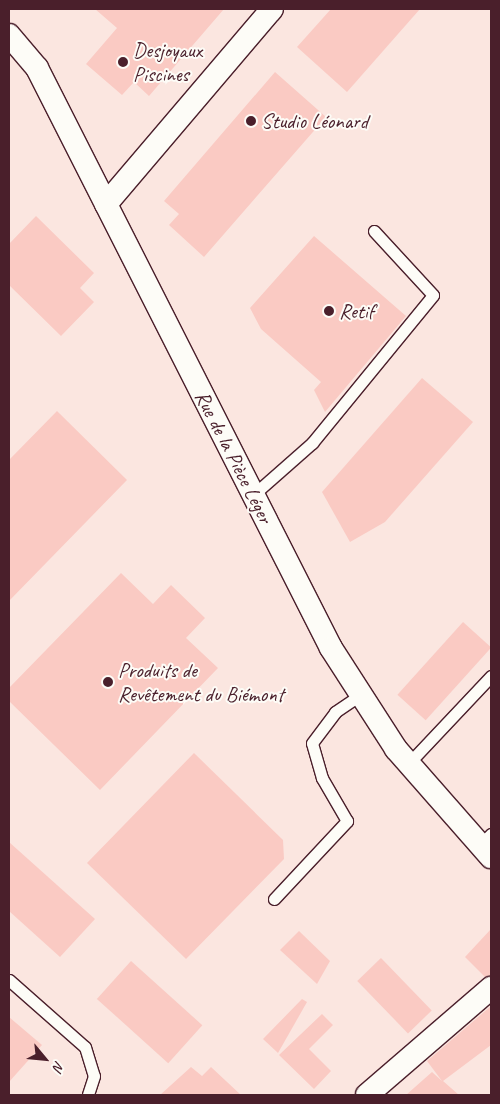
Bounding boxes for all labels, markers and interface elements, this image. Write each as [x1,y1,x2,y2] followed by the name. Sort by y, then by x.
[133,37,202,87] place label: Desjoyaux Piscines
[117,56,129,68] marker: Desjoyaux Piscines
[261,108,368,134] place label: Studio Léonard
[245,115,257,127] marker: Studio Léonard
[339,298,374,324] place label: Retif
[323,305,335,317] marker: Retif
[190,386,278,528] street label: Rue de la Pièce Léger
[118,657,283,707] place label: Produits de Revêtement du Biémont
[102,676,114,688] marker: Produits de Revêtement du Biémont
[20,1034,70,1084] north arrow
[49,1058,68,1074] text: N

